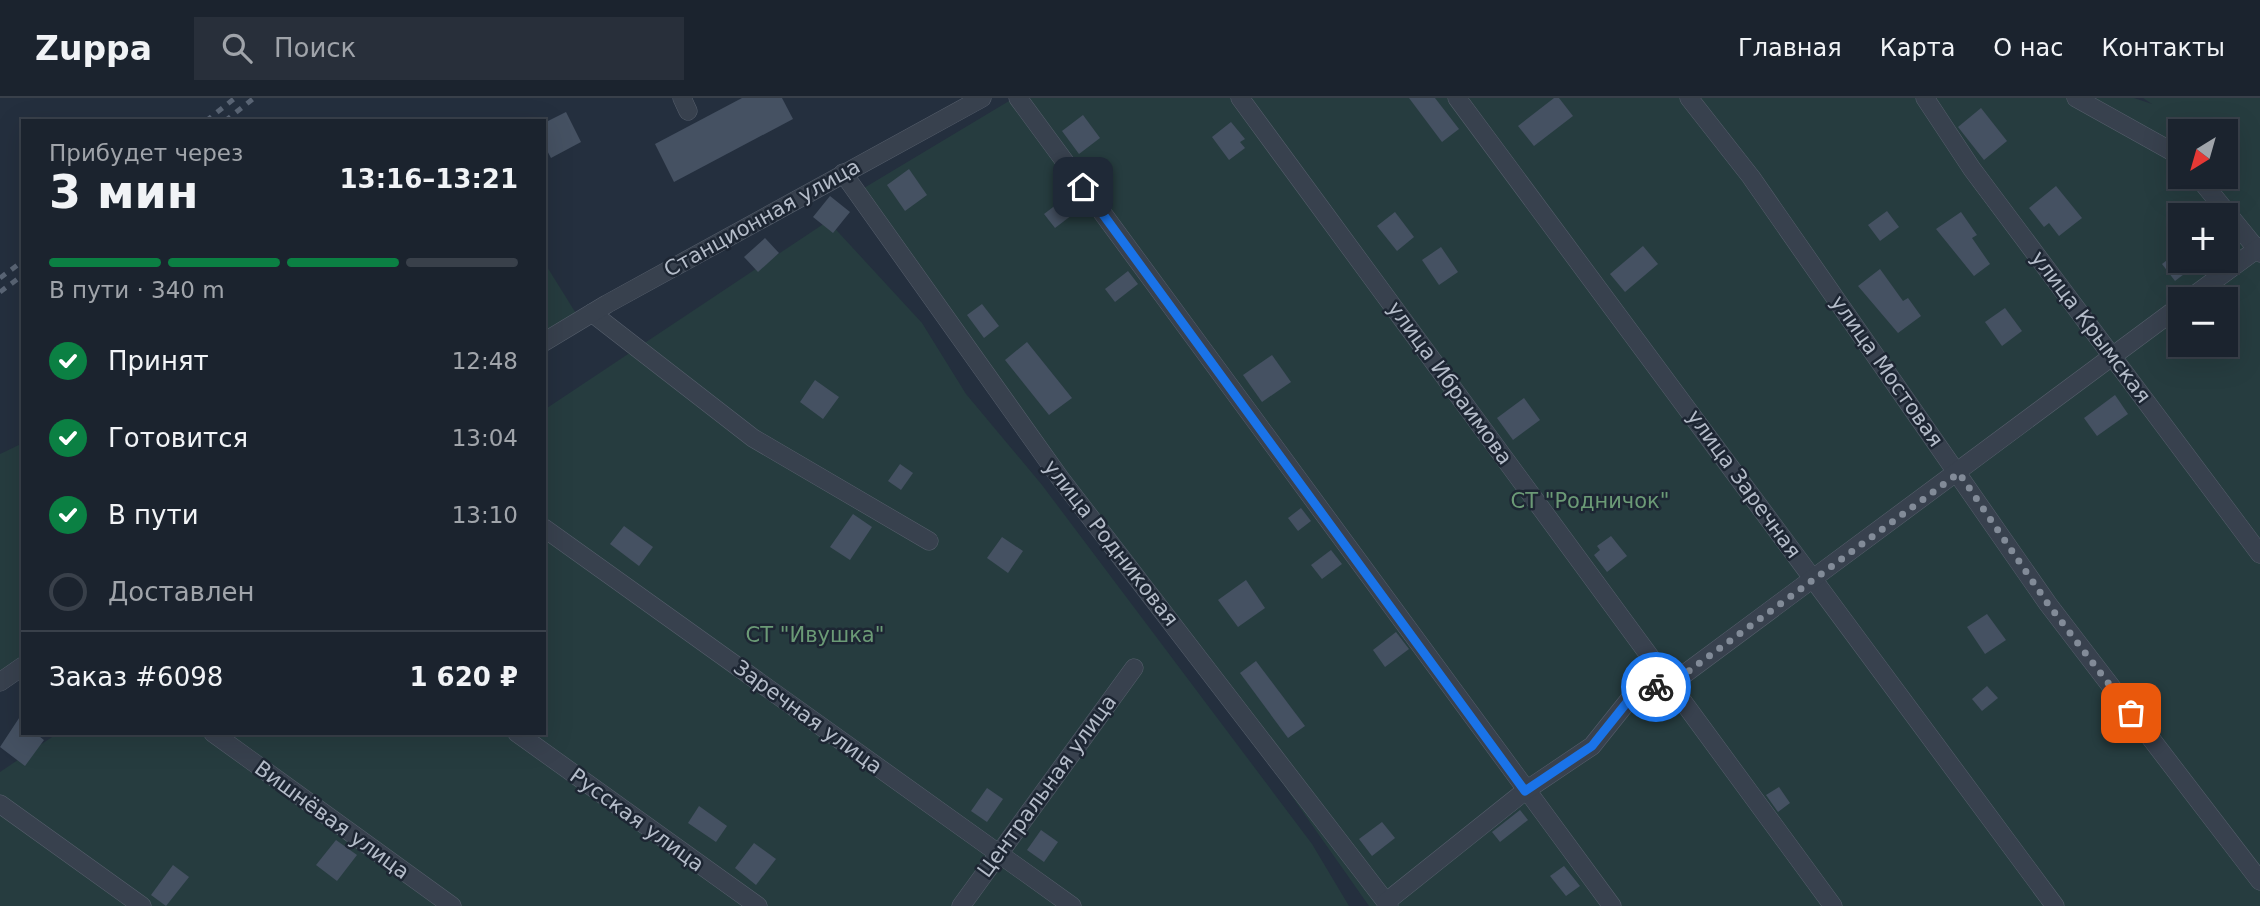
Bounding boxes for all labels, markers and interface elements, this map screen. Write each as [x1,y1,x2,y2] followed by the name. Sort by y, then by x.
[194,17,684,80] search box
[35,29,152,68] text: Zuppa
[218,29,256,67] icon: search
[274,33,356,63] text: Поиск
[1738,34,1842,62] text: Главная
[1880,34,1955,62] text: Карта
[1993,34,2063,62] text: О нас
[2101,34,2225,62] text: Контакты
[2168,119,2238,189] north arrow
[2168,119,2238,357] map controls
[49,140,243,166] text: Прибудет через
[660,154,864,282] street label: Станционная улица
[1053,157,1113,217] pin
[339,164,518,194] text: 13:16–13:21
[49,165,199,219] text: 3 мин
[1064,168,1102,206] icon: home
[2168,203,2238,273] button: +
[2026,246,2156,408] street label: улица Крымская
[49,277,225,303] text: В пути · 340 m
[2168,287,2238,357] button: −
[1826,291,1948,451] street label: улица Мостовая
[1383,297,1517,469] street label: улица Ибраимова
[49,342,87,380] icon: check
[108,346,209,376] text: Принят
[452,348,518,374] text: 12:48
[1682,405,1806,563] street label: улица Заречная
[49,419,87,457] icon: check
[108,423,248,453] text: Готовится
[452,425,518,451] text: 13:04
[1039,455,1183,631] street label: улица Родниковая
[1511,489,1669,513] park label: СТ "Родничок"
[49,496,87,534] icon: check
[108,500,199,530] text: В пути
[452,502,518,528] text: 13:10
[108,577,255,607] text: Доставлен
[746,623,884,647] park label: СТ "Ивушка"
[1621,652,1691,722] courier
[729,655,887,779] street label: Заречная улица
[49,662,223,692] text: Заказ #6098
[409,662,518,692] text: 1 620 ₽
[1637,668,1675,706] icon: bike
[2101,683,2161,743] pin
[973,690,1121,882] street label: Центральная улица
[2112,694,2150,732] icon: bag
[250,756,414,884] street label: Вишнёвая улица
[565,763,709,877] street label: Русская улица

